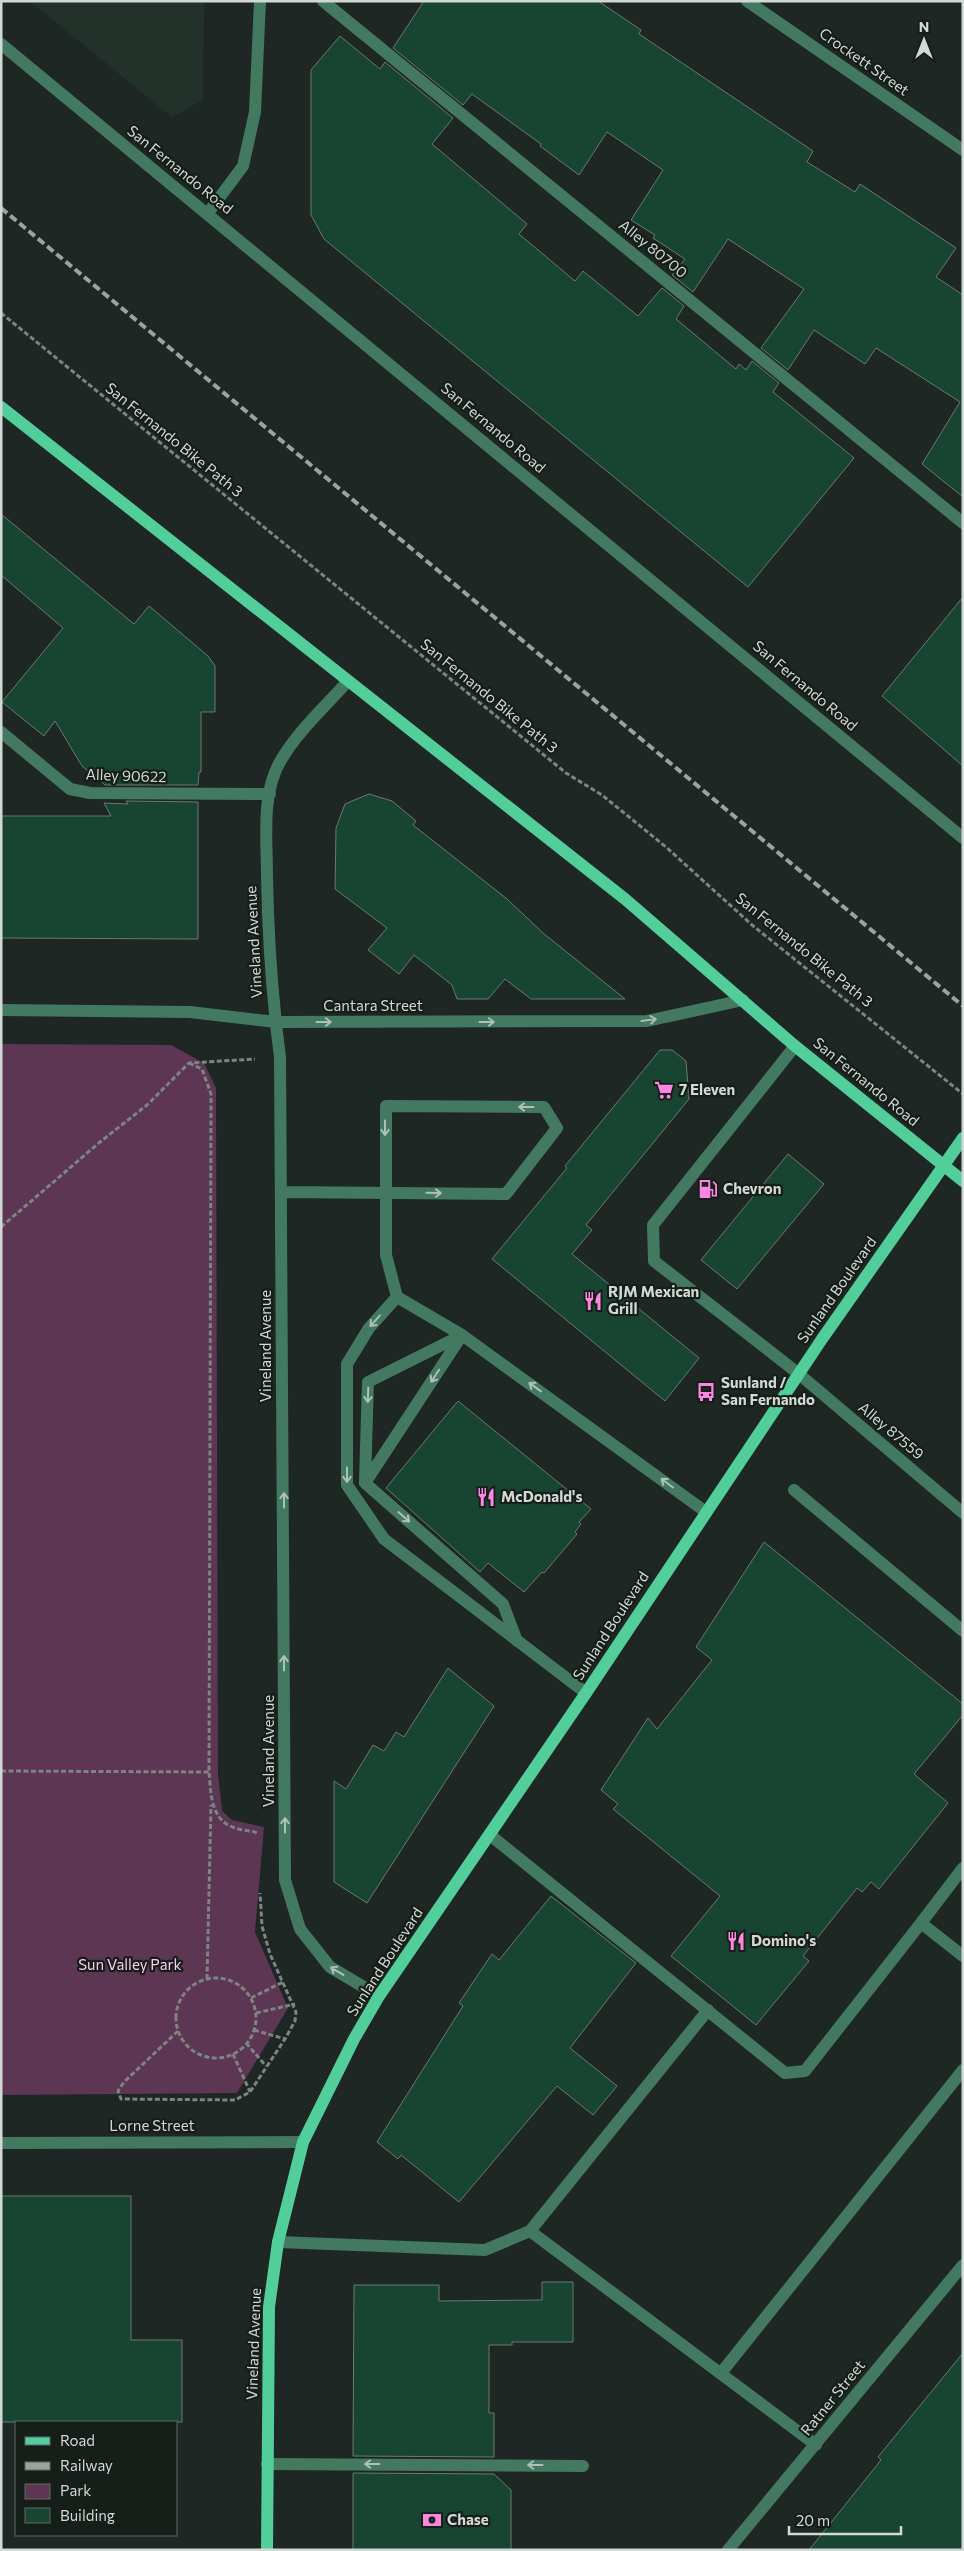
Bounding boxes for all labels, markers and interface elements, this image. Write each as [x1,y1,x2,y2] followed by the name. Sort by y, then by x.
[899,15,949,65] north arrow
[919,18,929,35] text: N
[816,24,913,99] street label: Crockett Street
[124,121,237,217] street label: San Fernando Road
[616,215,691,281] street label: Alley 80700
[102,378,247,500] street label: San Fernando Bike Path 3
[438,378,550,476] street label: San Fernando Road
[417,634,562,756] street label: San Fernando Bike Path 3
[750,636,862,734] street label: San Fernando Road
[85,765,167,785] street label: Alley 90622
[241,885,265,999] street label: Vineland Avenue
[732,888,877,1010] street label: San Fernando Bike Path 3
[323,996,423,1014] street label: Cantara Street
[641,1015,657,1025] one-way arrow
[316,1017,332,1027] one-way arrow
[478,1017,495,1027] one-way arrow
[810,1033,923,1129] street label: San Fernando Road
[653,1079,675,1101] supermarket icon: 7 Eleven
[679,1080,735,1098] place label: 7 Eleven
[519,1102,535,1112] one-way arrow
[380,1119,390,1135] one-way arrow
[697,1178,719,1200] fuel station icon: Chevron
[723,1179,781,1197] place label: Chevron
[425,1188,441,1198] one-way arrow
[793,1233,880,1346] street label: Sunland Boulevard
[608,1282,699,1317] place label: RJM Mexican Grill
[256,1290,274,1402] street label: Vineland Avenue
[582,1290,604,1312] restaurant icon: RJM Mexican Grill
[369,1315,381,1328] one-way arrow
[430,1368,440,1382] one-way arrow
[721,1373,815,1408] place label: Sunland / San Fernando
[695,1381,717,1403] bus stop icon: Sunland / San Fernando
[528,1382,542,1392] one-way arrow
[363,1387,372,1403] one-way arrow
[855,1398,928,1463] street label: Alley 87559
[342,1467,352,1483] one-way arrow
[660,1478,674,1488] one-way arrow
[475,1486,497,1508] restaurant icon: McDonald's
[501,1487,582,1505] place label: McDonald's
[279,1493,288,1509] one-way arrow
[397,1511,410,1523] one-way arrow
[568,1568,652,1683] street label: Sunland Boulevard
[279,1655,289,1672] one-way arrow
[259,1695,277,1807] street label: Vineland Avenue
[280,1818,290,1834] one-way arrow
[342,1904,426,2019] street label: Sunland Boulevard
[725,1930,747,1952] restaurant icon: Domino's
[751,1931,816,1949] place label: Domino's
[78,1955,182,1973] park label: Sun Valley Park
[331,1966,345,1976] one-way arrow
[109,2116,195,2134] street label: Lorne Street
[242,2287,264,2400] street label: Vineland Avenue
[796,2356,868,2439] street label: Ratner Street
[15,2421,178,2536] legend
[60,2431,95,2449] text: Road
[60,2456,113,2474] text: Railway
[364,2459,380,2469] one-way arrow
[527,2460,543,2470] one-way arrow
[60,2481,91,2499] text: Park
[789,2504,902,2536] scale bar
[60,2506,115,2524] text: Building
[421,2509,443,2531] bank icon: Chase
[447,2510,489,2528] place label: Chase
[796,2511,830,2529] text: 20 m

